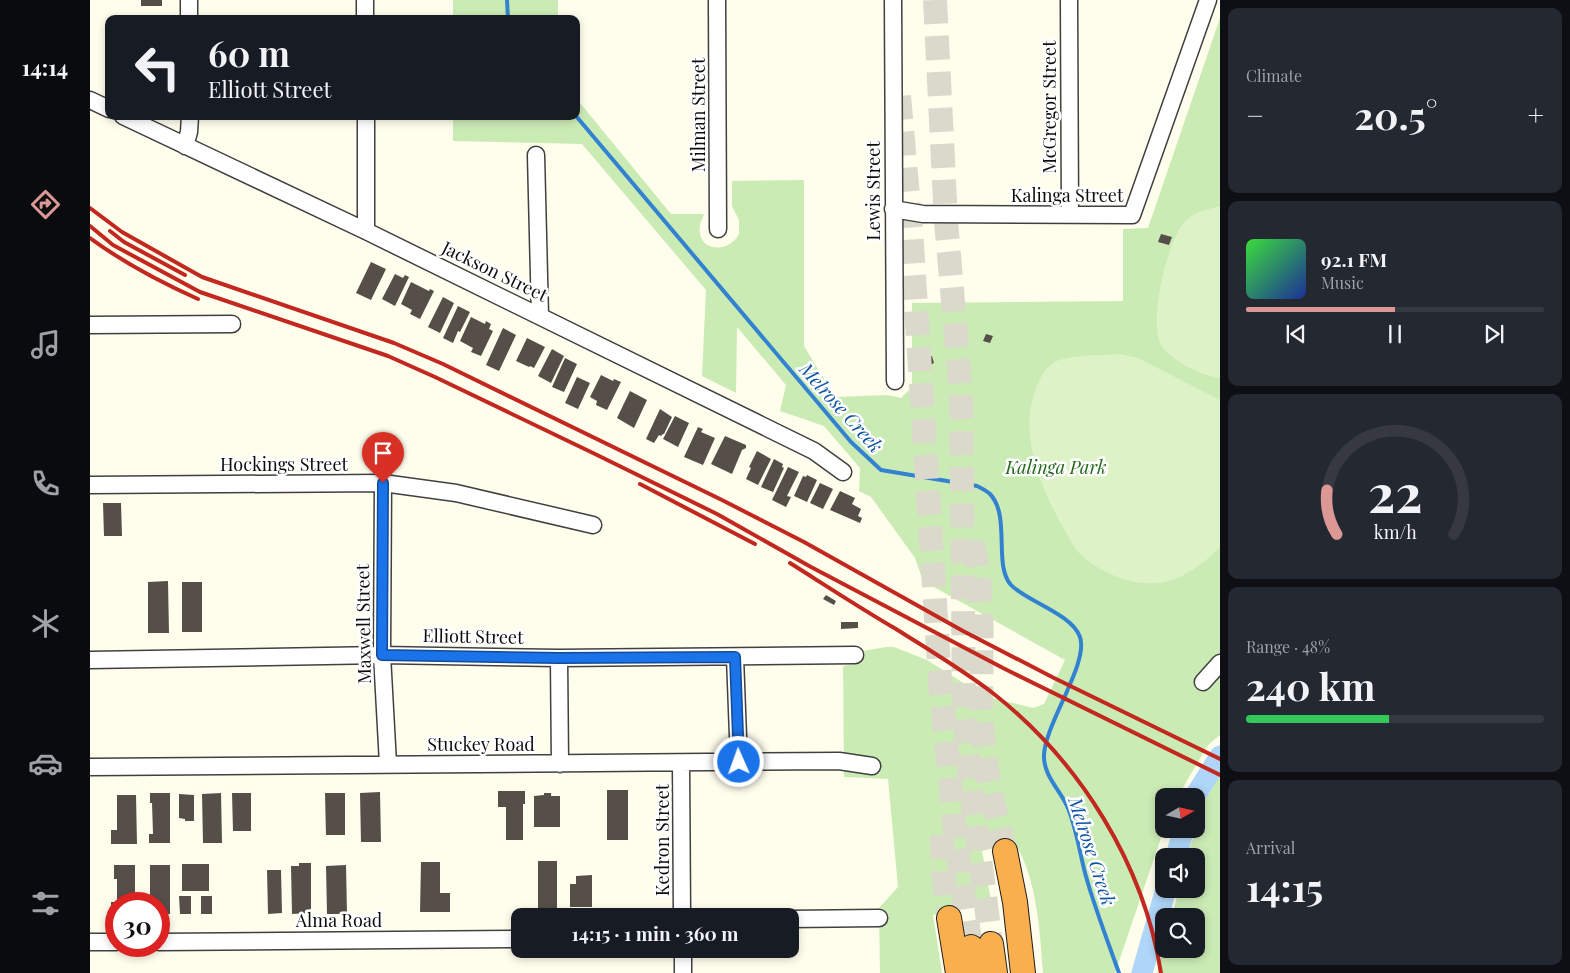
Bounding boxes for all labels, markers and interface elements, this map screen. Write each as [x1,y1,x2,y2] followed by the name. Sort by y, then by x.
[208,29,290,76] text: 60 m
[125,35,190,100] icon: left
[1037,40,1061,174] street label: McGregor Street
[22,52,68,82] text: 14:14
[686,57,710,172] street label: Milman Street
[1246,65,1302,86] text: Climate
[208,74,331,104] text: Elliott Street
[1354,89,1437,140] text: 20.5°
[1246,96,1264,133] text: −
[1528,96,1544,133] text: +
[861,141,885,241] street label: Lewis Street
[1011,183,1124,207] street label: Kalinga Street
[28,187,63,222] icon: directions
[437,235,552,307] street label: Jackson Street
[1321,246,1387,272] text: 92.1 FM
[1321,272,1364,293] text: Music
[1282,320,1310,348] icon: previous
[1381,320,1409,348] icon: pause
[1480,320,1508,348] icon: next
[28,327,63,362] icon: music
[794,356,890,458] water label: Melrose Creek
[362,432,404,483] pin
[369,439,397,467] icon: arrive
[220,452,349,476] street label: Hockings Street
[1005,455,1106,479] park label: Kalinga Park
[1368,457,1422,526] text: 22
[28,466,63,501] icon: phone
[1374,520,1417,543] text: km/h
[350,563,376,684] street label: Maxwell Street
[28,606,63,641] icon: climate
[422,623,524,649] street label: Elliott Street
[1246,636,1330,657] text: Range · 48%
[1246,660,1375,711] text: 240 km
[427,732,535,756] street label: Stuckey Road
[712,735,764,787] position arrow
[28,746,63,781] icon: car
[650,783,674,896] street label: Kedron Street
[1155,788,1205,838] north arrow
[1155,788,1205,958] map controls
[1063,792,1123,909] water label: Melrose Creek
[1246,837,1295,858] text: Arrival
[1155,848,1205,898] button: sound
[1246,861,1323,912] text: 14:15
[28,886,63,921] icon: filters
[105,892,170,957] speed limit sign: 30
[295,908,383,932] street label: Alma Road
[1155,908,1205,958] button: search
[572,920,738,946] text: 14:15 · 1 min · 360 m

